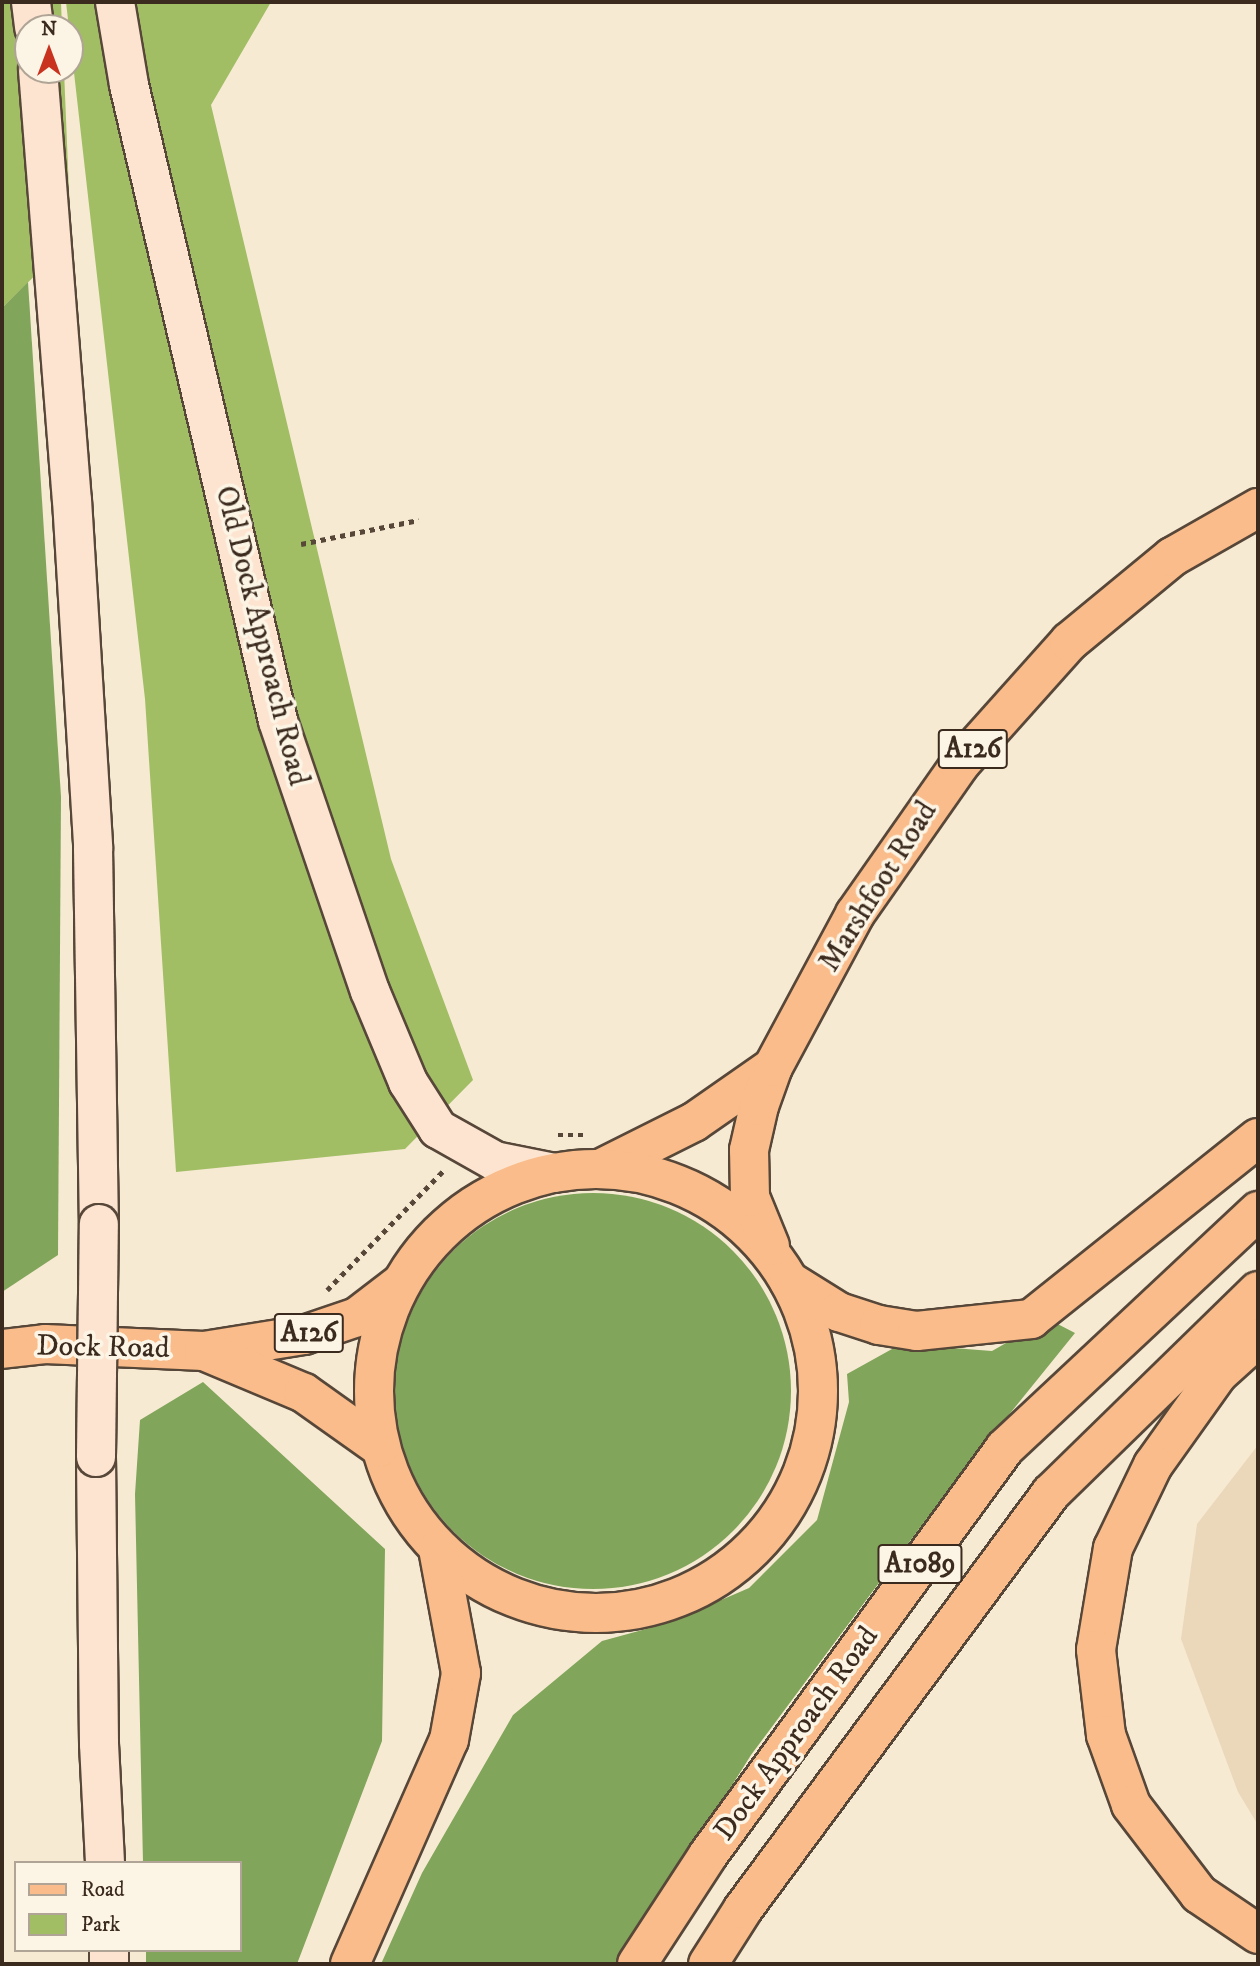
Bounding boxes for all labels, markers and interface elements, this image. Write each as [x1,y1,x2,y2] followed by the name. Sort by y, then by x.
[14,14,84,84] north arrow
[41,18,57,41] text: N
[206,483,316,789] street label: Old Dock Approach Road
[936,724,1010,774] road number: A126
[812,795,946,979] street label: Marshfoot Road
[272,1308,346,1358] road number: A126
[36,1329,170,1367] street label: Dock Road
[876,1540,964,1588] road number: A1089
[707,1620,887,1848] street label: Dock Approach Road
[14,1861,242,1952] legend
[81,1877,125,1903] text: Road
[81,1912,120,1938] text: Park

